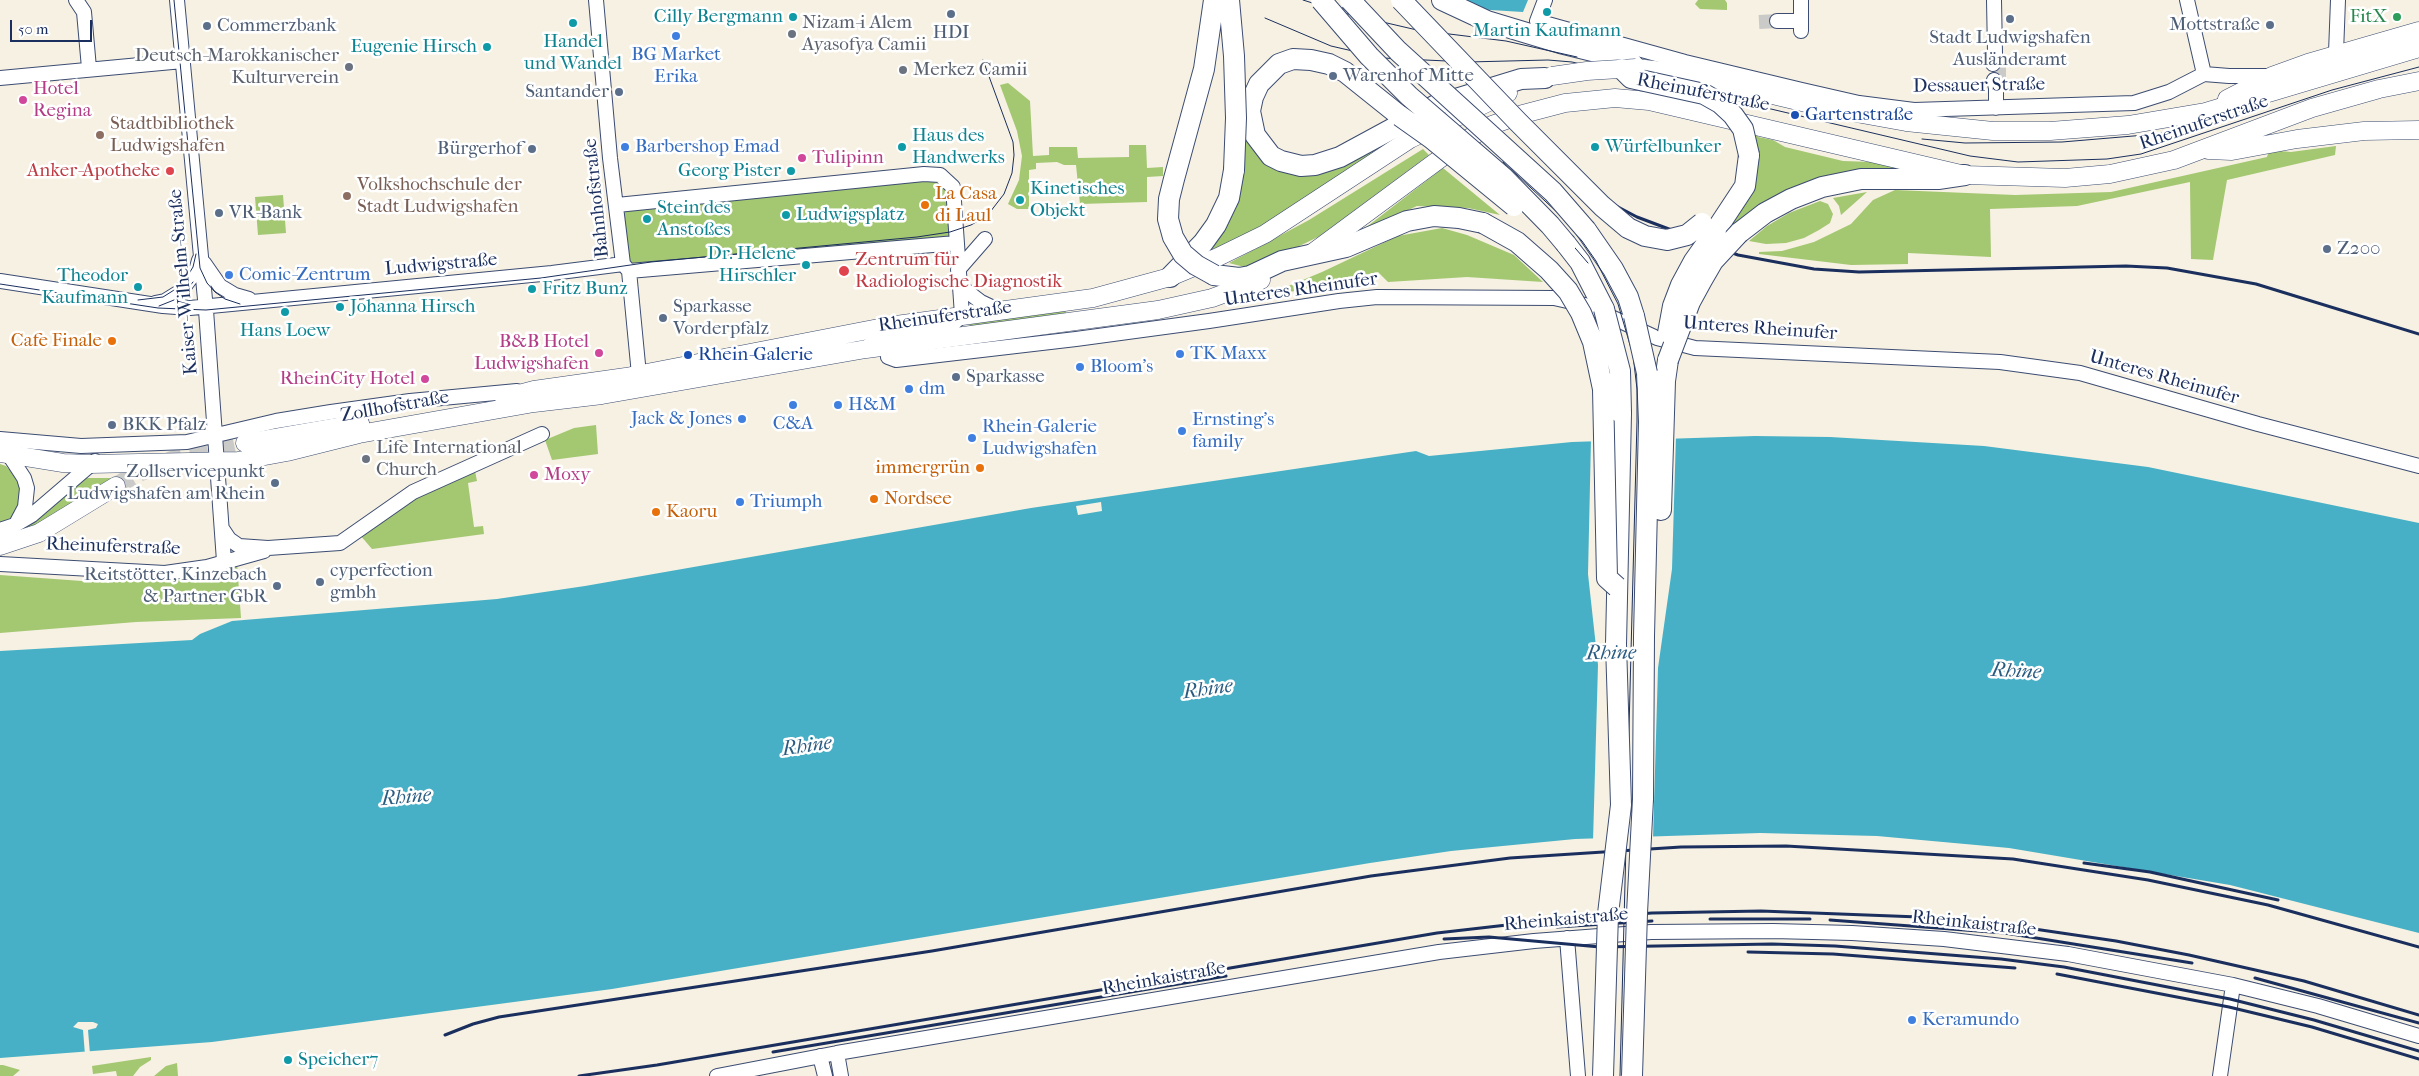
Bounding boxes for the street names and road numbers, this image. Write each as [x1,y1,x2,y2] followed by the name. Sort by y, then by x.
[1635,69,1771,117] street label: Rheinuferstraße
[1913,73,2045,99] street label: Dessauer Straße
[2137,90,2271,156] street label: Rheinuferstraße
[579,137,615,259] street label: Bahnhofstraße
[165,188,203,376] street label: Kaiser-Wilhelm-Straße
[384,249,498,281] street label: Ludwigstraße
[1223,268,1379,312] street label: Unteres Rheinufer
[877,296,1013,338] street label: Rheinuferstraße
[1682,312,1838,346] street label: Unteres Rheinufer
[2087,346,2241,410] street label: Unteres Rheinufer
[339,386,451,428] street label: Zollhofstraße
[45,533,181,561] street label: Rheinuferstraße
[1503,903,1629,937] street label: Rheinkaistraße
[1911,906,2037,942] street label: Rheinkaistraße
[1100,957,1228,1001] street label: Rheinkaistraße

